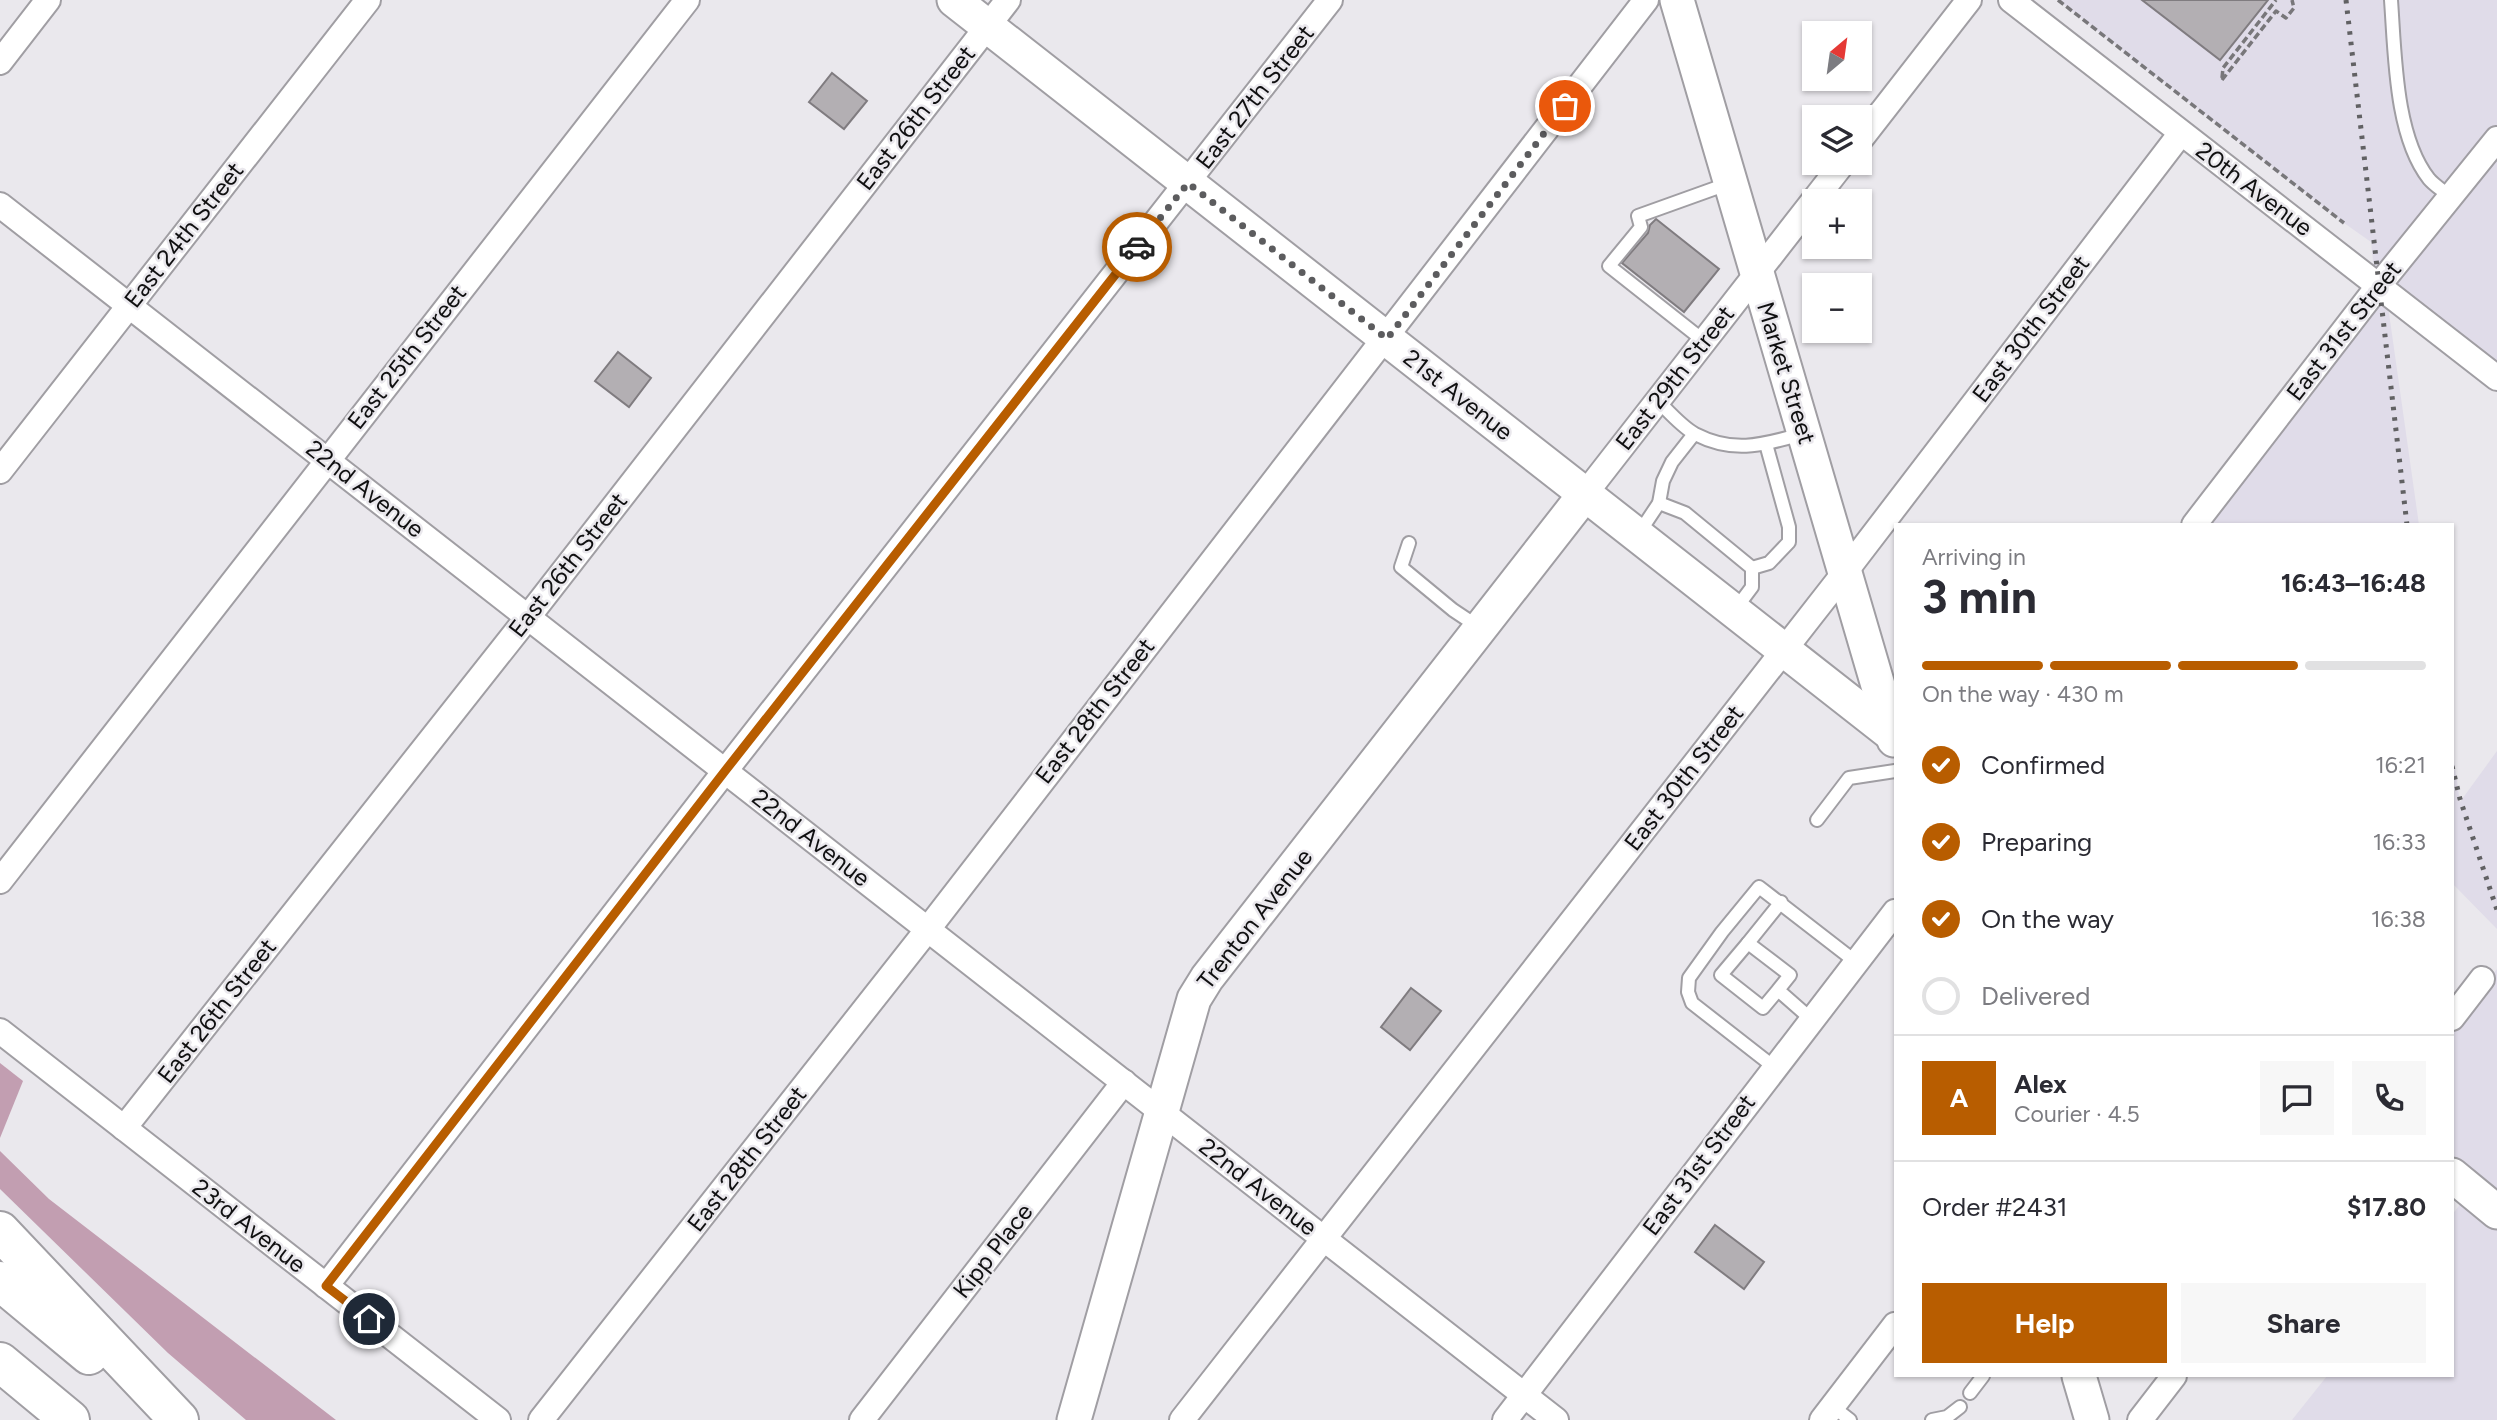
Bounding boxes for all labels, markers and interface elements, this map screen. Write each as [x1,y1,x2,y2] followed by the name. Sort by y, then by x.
[1189,19,1320,174] street label: East 27th Street
[1802,21,1872,91] north arrow
[1802,21,1872,343] map controls
[850,40,981,196] street label: East 26th Street
[1535,76,1595,136] pin
[1546,87,1584,125] icon: bag
[1802,105,1872,175] button: layers
[2190,135,2318,242] street label: 20th Avenue
[118,156,249,313] street label: East 24th Street
[1802,189,1872,259] button: +
[1102,212,1172,282] courier
[1118,228,1156,266] icon: car
[1966,249,2095,408] street label: East 30th Street
[2280,255,2407,406] street label: East 31st Street
[1802,273,1872,343] button: −
[341,279,472,435] street label: East 25th Street
[1751,298,1822,448] street label: Market Street
[1609,300,1740,456] street label: East 29th Street
[1398,343,1519,446] street label: 21st Avenue
[301,434,430,544] street label: 22nd Avenue
[502,487,633,643] street label: East 26th Street
[1922,543,2026,571] text: Arriving in
[2281,567,2426,599] text: 16:43–16:48
[1922,569,2037,625] text: 3 min
[1029,632,1160,789] street label: East 28th Street
[1922,680,2124,708] text: On the way · 430 m
[1618,699,1749,856] street label: East 30th Street
[1922,746,1960,784] icon: check
[1981,749,2105,781] text: Confirmed
[2375,751,2426,779] text: 16:21
[747,783,876,893] street label: 22nd Avenue
[1922,823,1960,861] icon: check
[1981,826,2092,858] text: Preparing
[2373,828,2426,856] text: 16:33
[1191,843,1318,995] street label: Trenton Avenue
[1922,900,1960,938] icon: check
[1981,903,2114,935] text: On the way
[2371,905,2426,933] text: 16:38
[151,933,282,1089] street label: East 26th Street
[1981,980,2090,1012] text: Delivered
[2260,1061,2334,1135] button: chat
[2352,1061,2426,1135] button: phone
[2014,1068,2067,1100] text: Alex
[681,1080,812,1237] street label: East 28th Street
[1950,1082,1968,1114] text: A
[1636,1088,1761,1241] street label: East 31st Street
[2014,1100,2140,1128] text: Courier · 4.5
[1194,1132,1323,1242] street label: 22nd Avenue
[187,1172,312,1279] street label: 23rd Avenue
[1922,1191,2068,1223] text: Order #2431
[2347,1191,2426,1223] text: $17.80
[947,1198,1039,1304] street label: Kipp Place
[1922,1283,2167,1363] button: Help
[2181,1283,2426,1363] button: Share
[339,1289,399,1349] pin
[350,1300,388,1338] icon: home

